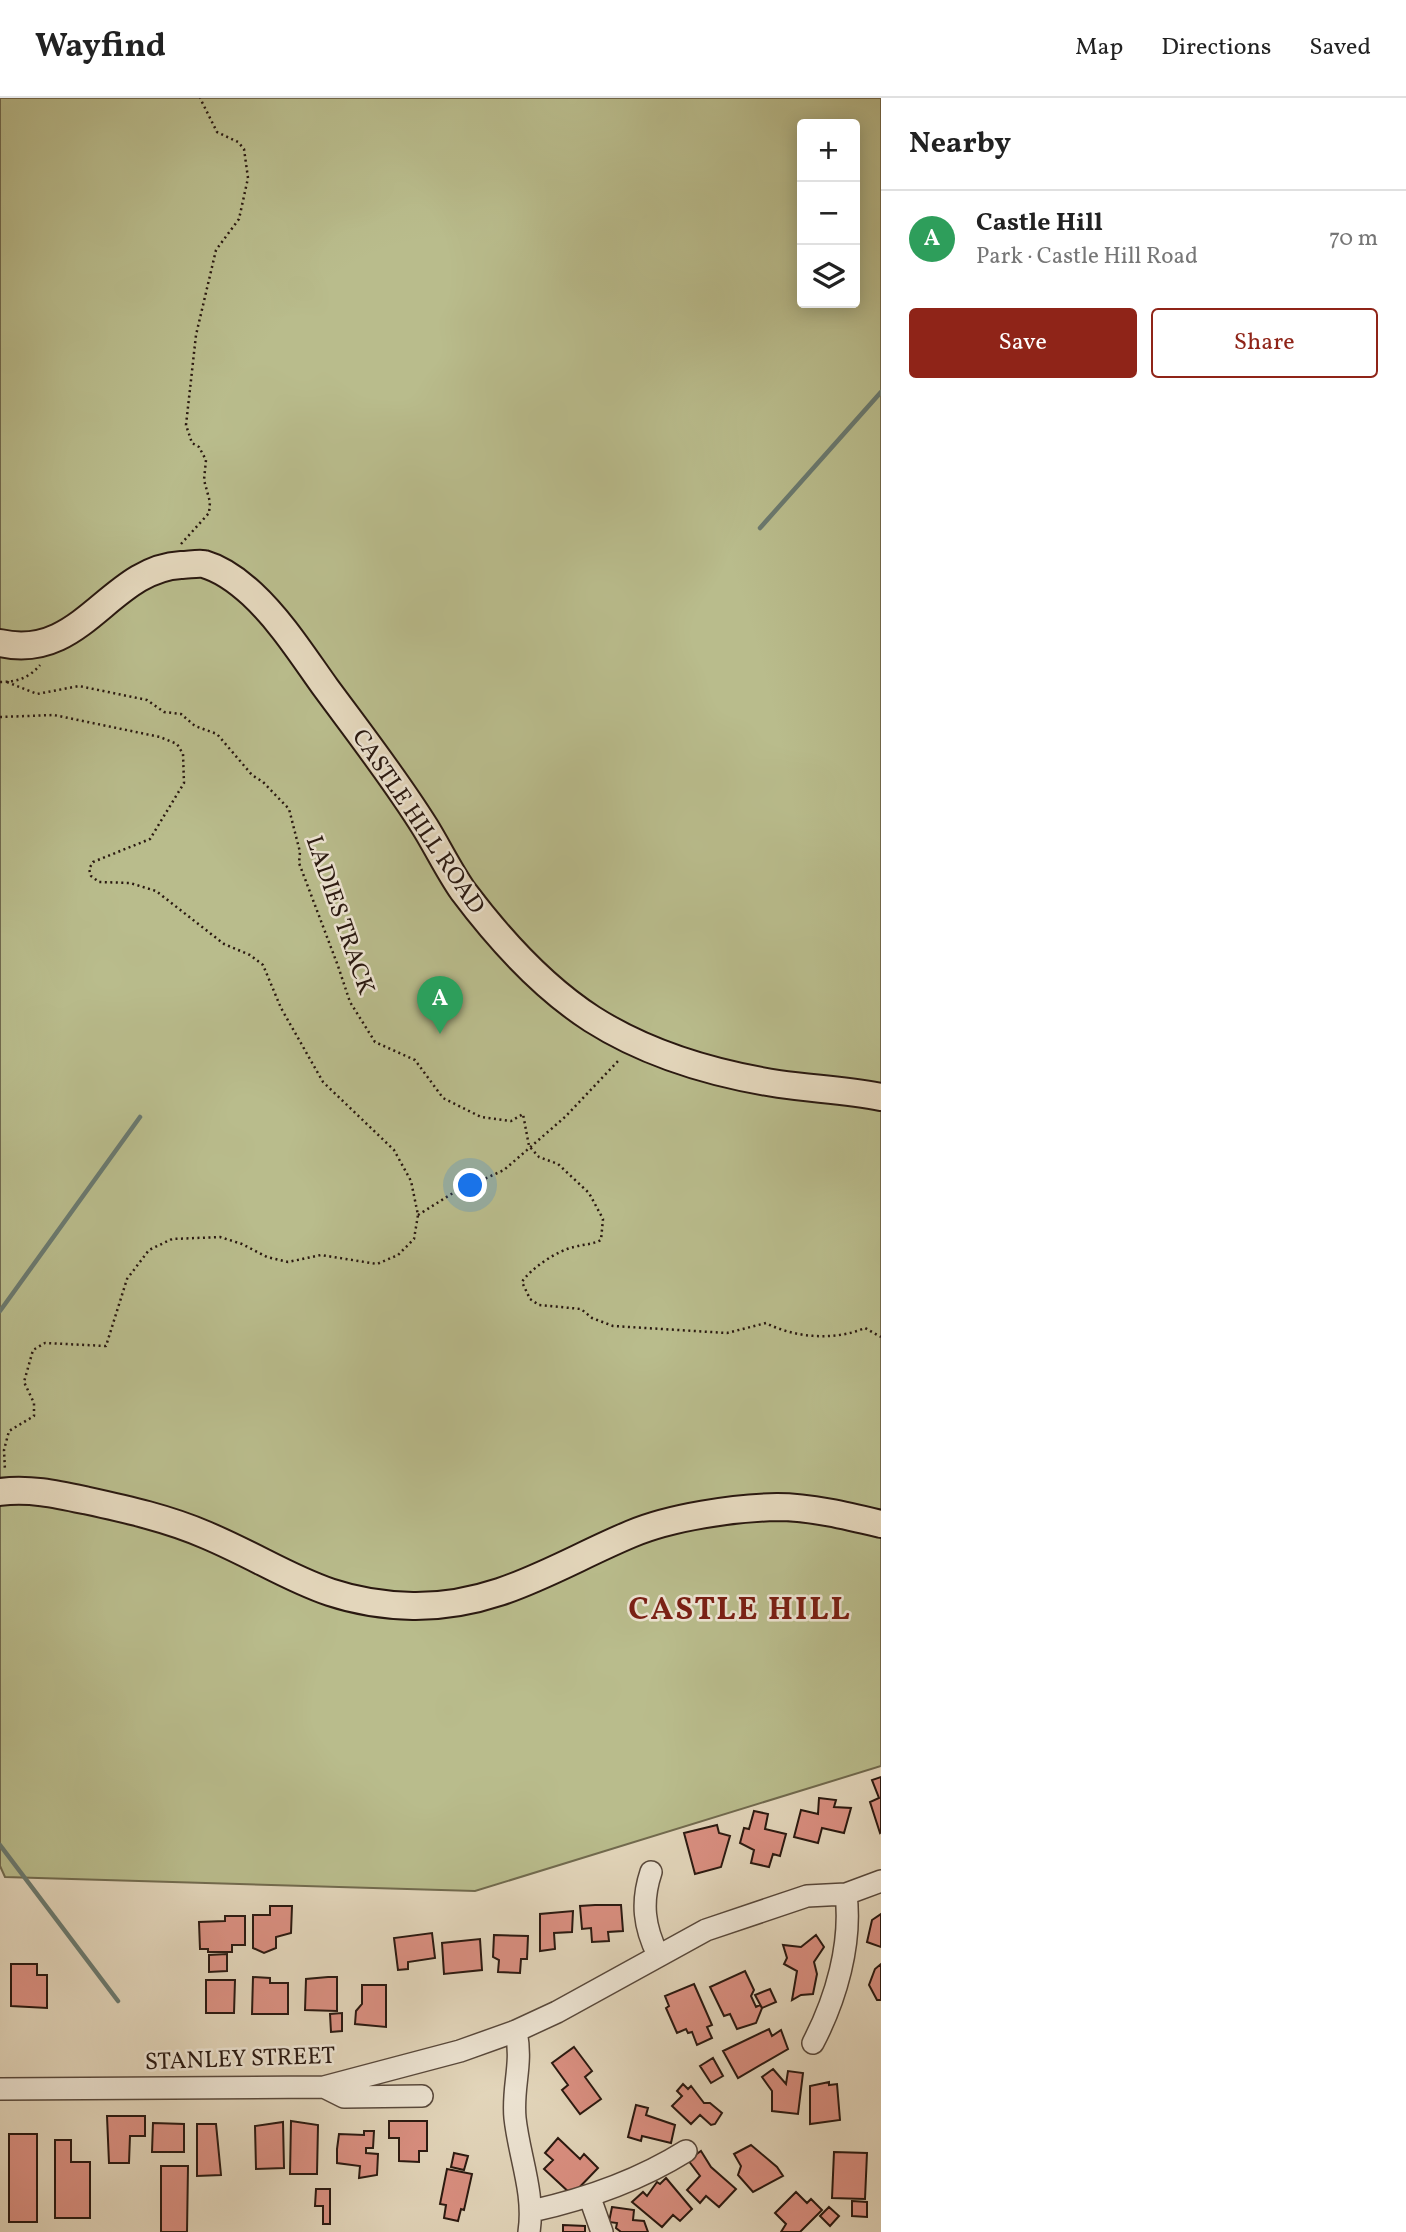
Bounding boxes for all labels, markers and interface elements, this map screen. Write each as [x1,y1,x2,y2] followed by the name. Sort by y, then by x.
[35,25,166,71] text: Wayfind
[1075,31,1123,65] text: Map
[1161,31,1271,65] text: Directions
[1309,31,1371,65] text: Saved
[797,119,860,308] map controls
[797,119,860,182] button: +
[909,123,1011,165] text: Nearby
[797,182,860,245] button: −
[976,205,1103,241] text: Castle Hill
[924,223,940,255] text: A
[1329,223,1378,255] text: 70 m
[976,241,1198,273] text: Park · Castle Hill Road
[797,245,860,308] button: layers
[909,308,1137,378] button: Save
[1151,308,1378,378] button: Share
[343,723,492,921] street label: CASTLE HILL ROAD
[296,831,382,1000] street label: LADIES TRACK
[417,976,463,1034] pin: A
[453,1168,487,1202] your location
[628,1589,852,1633] district label: CASTLE HILL
[144,2040,336,2080] street label: STANLEY STREET

